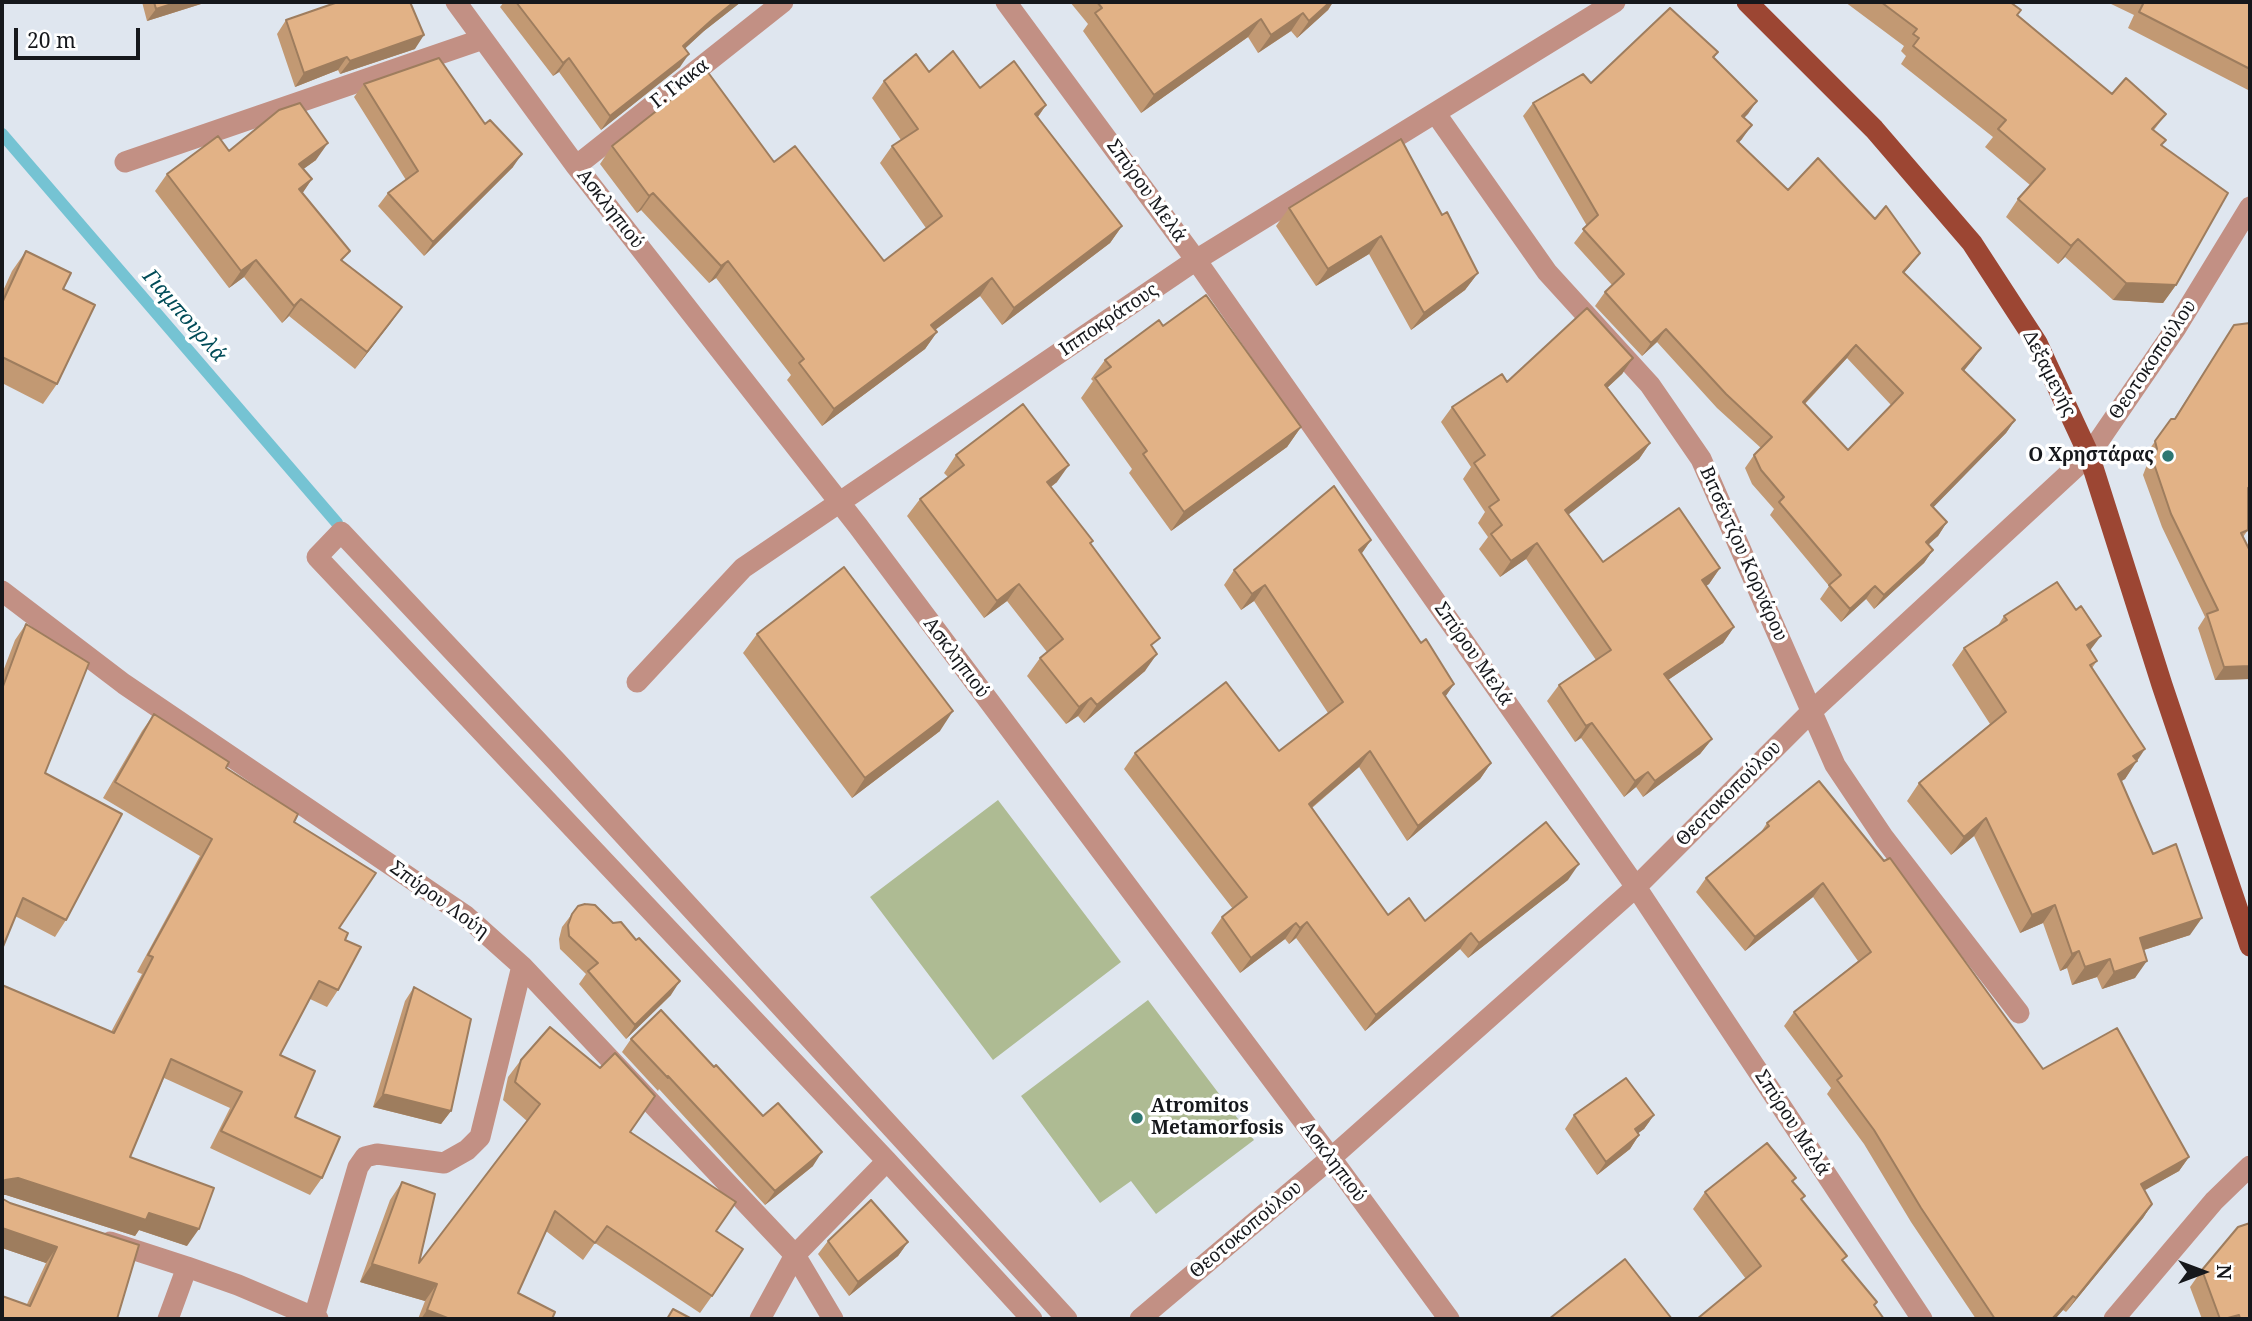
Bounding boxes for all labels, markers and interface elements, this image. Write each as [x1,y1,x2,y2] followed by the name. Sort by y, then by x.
[18,14,144,58] scale bar
[27,26,76,54] text: 20 m
[646,54,714,114] street label: Γ. Γκικα
[1101,135,1191,247] street label: Σπύρου Μελά
[572,165,648,253] street label: Ασκληπιού
[137,264,231,368] water label: Γιαμπουρλά
[1055,279,1163,361] street label: Ιπποκράτους
[2105,296,2201,424] street label: Θεοτοκοπούλου
[2018,327,2080,421] street label: Δεξαμενής
[2028,445,2154,467] place label: Ο Χρηστάρας
[2160,448,2176,464] marker: Ο Χρηστάρας
[1694,463,1792,645] street label: Βιτσέντζου Κορνάρου
[1429,598,1517,710] street label: Σπύρου Μελά
[918,613,994,703] street label: Ασκληπιού
[1672,737,1786,851] street label: Θεοτοκοπούλου
[385,857,493,943] street label: Σπύρου Λούη
[1750,1066,1834,1180] street label: Σπύρου Μελά
[1151,1096,1284,1140] place label: Atromitos Metamorfosis
[1129,1110,1145,1126] marker: Atromitos Metamorfosis
[1295,1117,1371,1207] street label: Ασκληπιού
[1185,1177,1307,1283] street label: Θεοτοκοπούλου
[2168,1237,2238,1307] north arrow
[2211,1265,2237,1279] text: N

